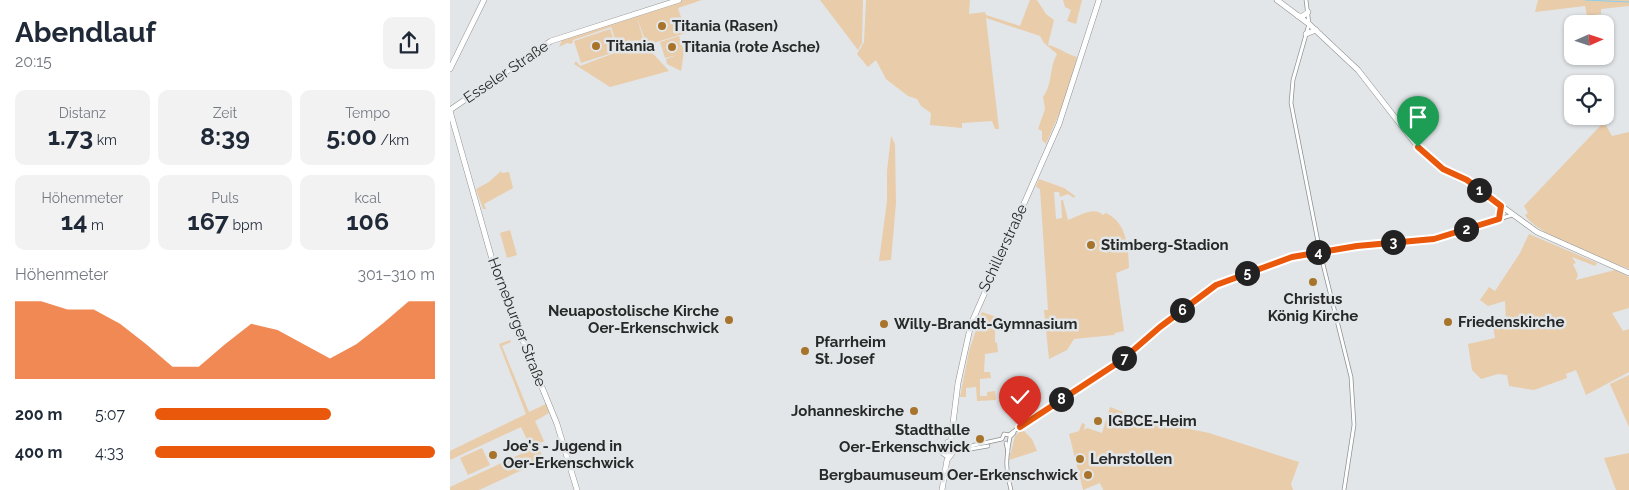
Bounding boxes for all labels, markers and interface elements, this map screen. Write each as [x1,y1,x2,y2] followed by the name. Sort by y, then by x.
[1564,15,1614,65] north arrow
[1564,15,1614,125] map controls
[15,16,156,49] text: Abendlauf
[383,17,435,69] button: share
[672,17,778,35] place label: Titania (Rasen)
[656,20,668,32] marker: Titania (Rasen)
[460,37,552,107] street label: Esseler Straße
[606,37,655,55] place label: Titania
[682,38,820,56] place label: Titania (rote Asche)
[590,40,602,52] marker: Titania
[666,41,678,53] marker: Titania (rote Asche)
[15,52,52,71] text: 20:15
[1564,75,1614,125] button: locate
[1397,96,1439,147] pin
[1404,103,1432,131] icon: arrive
[59,105,106,121] text: Distanz
[213,105,237,121] text: Zeit
[345,105,390,121] text: Tempo
[48,121,93,151] text: 1.73
[200,121,250,151] text: 8:39
[326,121,377,151] text: 5:00
[93,132,117,148] text: km
[377,132,409,148] text: /km
[1466,178,1492,202] pin: 1
[1476,182,1483,198] text: 1
[41,190,123,206] text: Höhenmeter
[211,190,239,206] text: Puls
[355,190,381,206] text: kcal
[975,201,1031,295] street label: Schillerstraße
[61,206,87,236] text: 14
[187,206,229,236] text: 167
[346,206,389,236] text: 106
[1454,216,1478,242] pin: 2
[87,217,104,233] text: m
[229,217,263,233] text: bpm
[1463,221,1470,237] text: 2
[1380,230,1406,254] pin: 3
[1390,234,1397,250] text: 3
[1101,236,1229,254] place label: Stimberg-Stadion
[1085,239,1097,251] marker: Stimberg-Stadion
[1306,240,1330,264] pin: 4
[1315,244,1323,260] text: 4
[484,255,550,389] street label: Horneburger Straße
[1234,260,1260,286] pin: 5
[15,265,109,284] text: Höhenmeter
[357,265,435,284] text: 301–310 m
[1244,265,1251,281] text: 5
[1307,276,1319,288] marker: Christus König Kirche
[1268,290,1358,325] place label: Christus König Kirche
[1170,298,1194,322] pin: 6
[548,302,720,337] place label: Neuapostolische Kirche Oer-Erkenschwick
[1178,302,1187,318] text: 6
[1458,313,1564,331] place label: Friedenskirche
[723,314,735,326] marker: Neuapostolische Kirche Oer-Erkenschwick
[894,315,1078,333] place label: Willy-Brandt-Gymnasium
[1442,316,1454,328] marker: Friedenskirche
[878,318,890,330] marker: Willy-Brandt-Gymnasium
[815,333,886,368] place label: Pfarrheim St. Josef
[799,345,811,357] marker: Pfarrheim St. Josef
[1112,346,1136,370] pin: 7
[1121,350,1128,366] text: 7
[999,376,1041,427] pin
[1006,383,1034,411] icon: check
[1048,386,1074,412] pin: 8
[1057,391,1066,407] text: 8
[791,402,904,420] place label: Johanneskirche
[15,405,62,424] text: 200 m
[95,405,125,424] text: 5:07
[908,405,920,417] marker: Johanneskirche
[1108,412,1197,430] place label: IGBCE-Heim
[1092,415,1104,427] marker: IGBCE-Heim
[839,421,971,456] place label: Stadthalle Oer-Erkenschwick
[974,433,986,445] marker: Stadthalle Oer-Erkenschwick
[503,437,635,472] place label: Joe's - Jugend in Oer-Erkenschwick
[15,443,63,462] text: 400 m
[95,443,124,462] text: 4:33
[487,449,499,461] marker: Joe's - Jugend in Oer-Erkenschwick
[1090,450,1172,468] place label: Lehrstollen
[1074,453,1086,465] marker: Lehrstollen
[819,466,1079,484] place label: Bergbaumuseum Oer-Erkenschwick
[1082,469,1094,481] marker: Bergbaumuseum Oer-Erkenschwick

